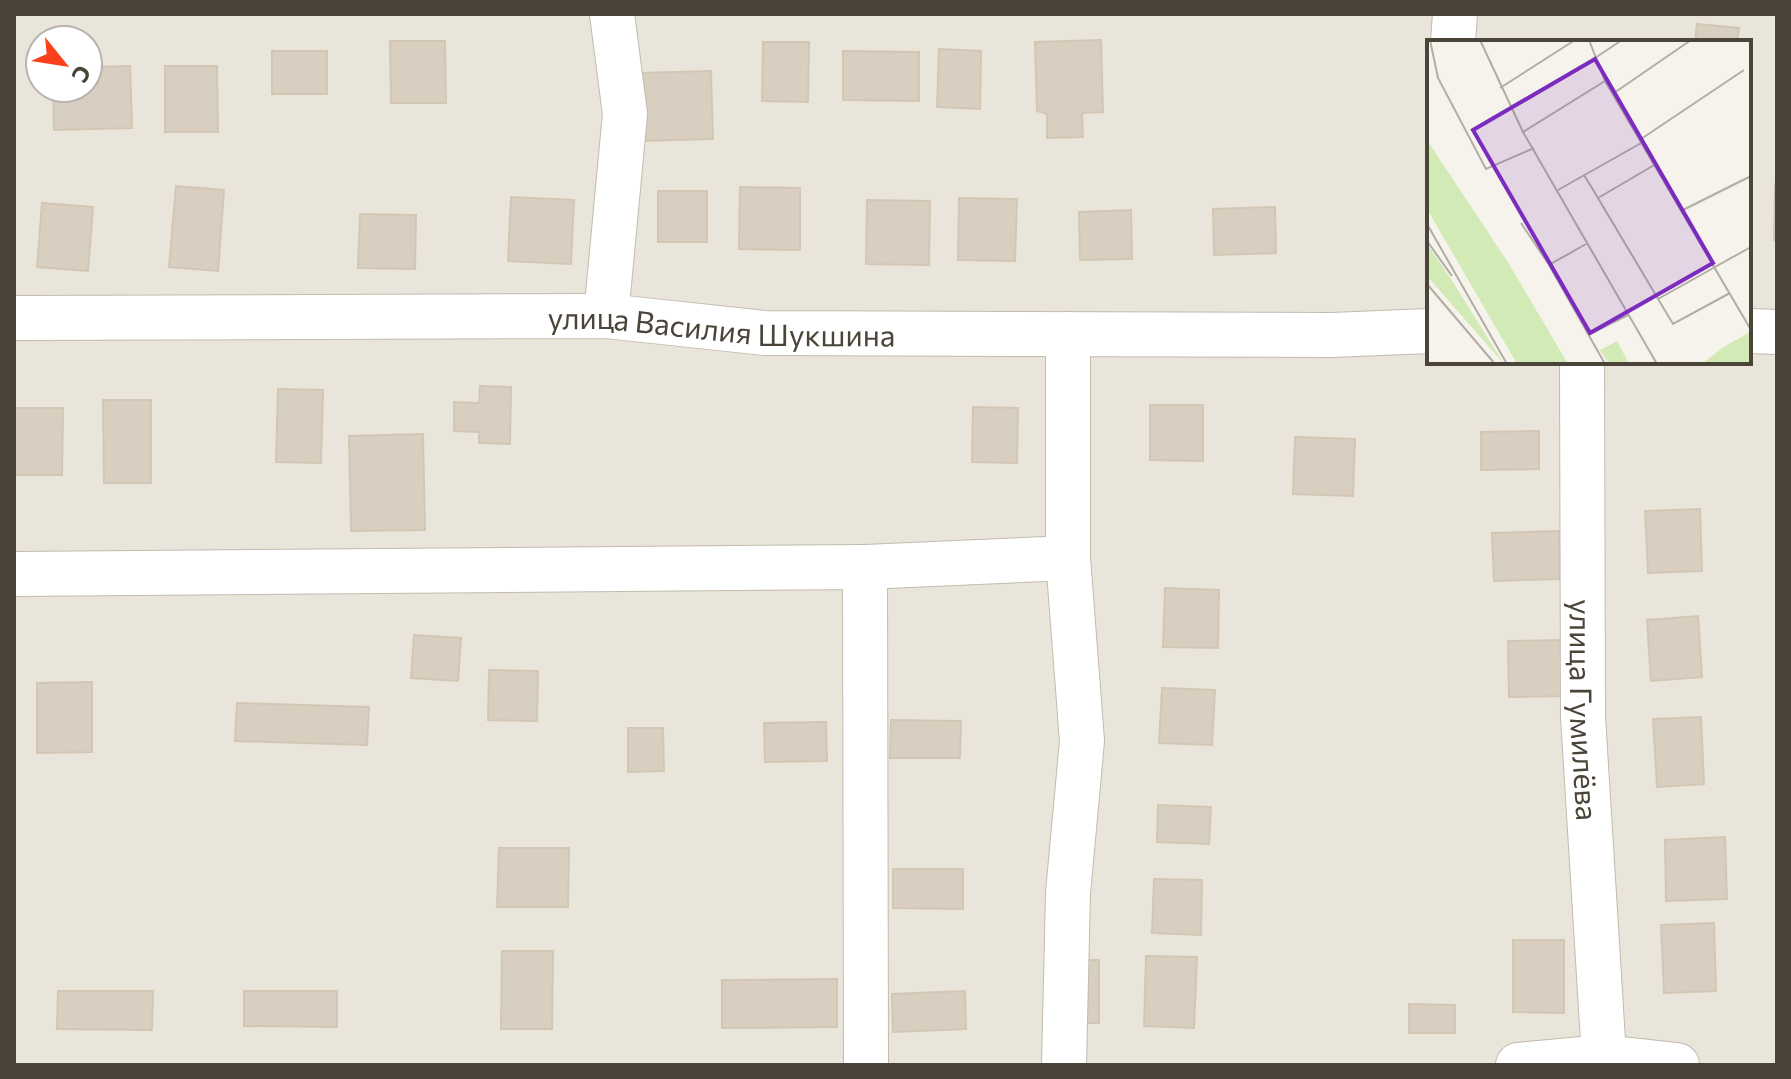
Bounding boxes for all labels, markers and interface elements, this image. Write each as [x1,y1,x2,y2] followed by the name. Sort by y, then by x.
[24,24,104,104] north arrow
[1427,40,1751,364] inset map
[66,61,97,88] text: С
[548,297,895,352] street label: улица Василия Шукшина
[1564,599,1608,822] street label: улица Гумилёва

